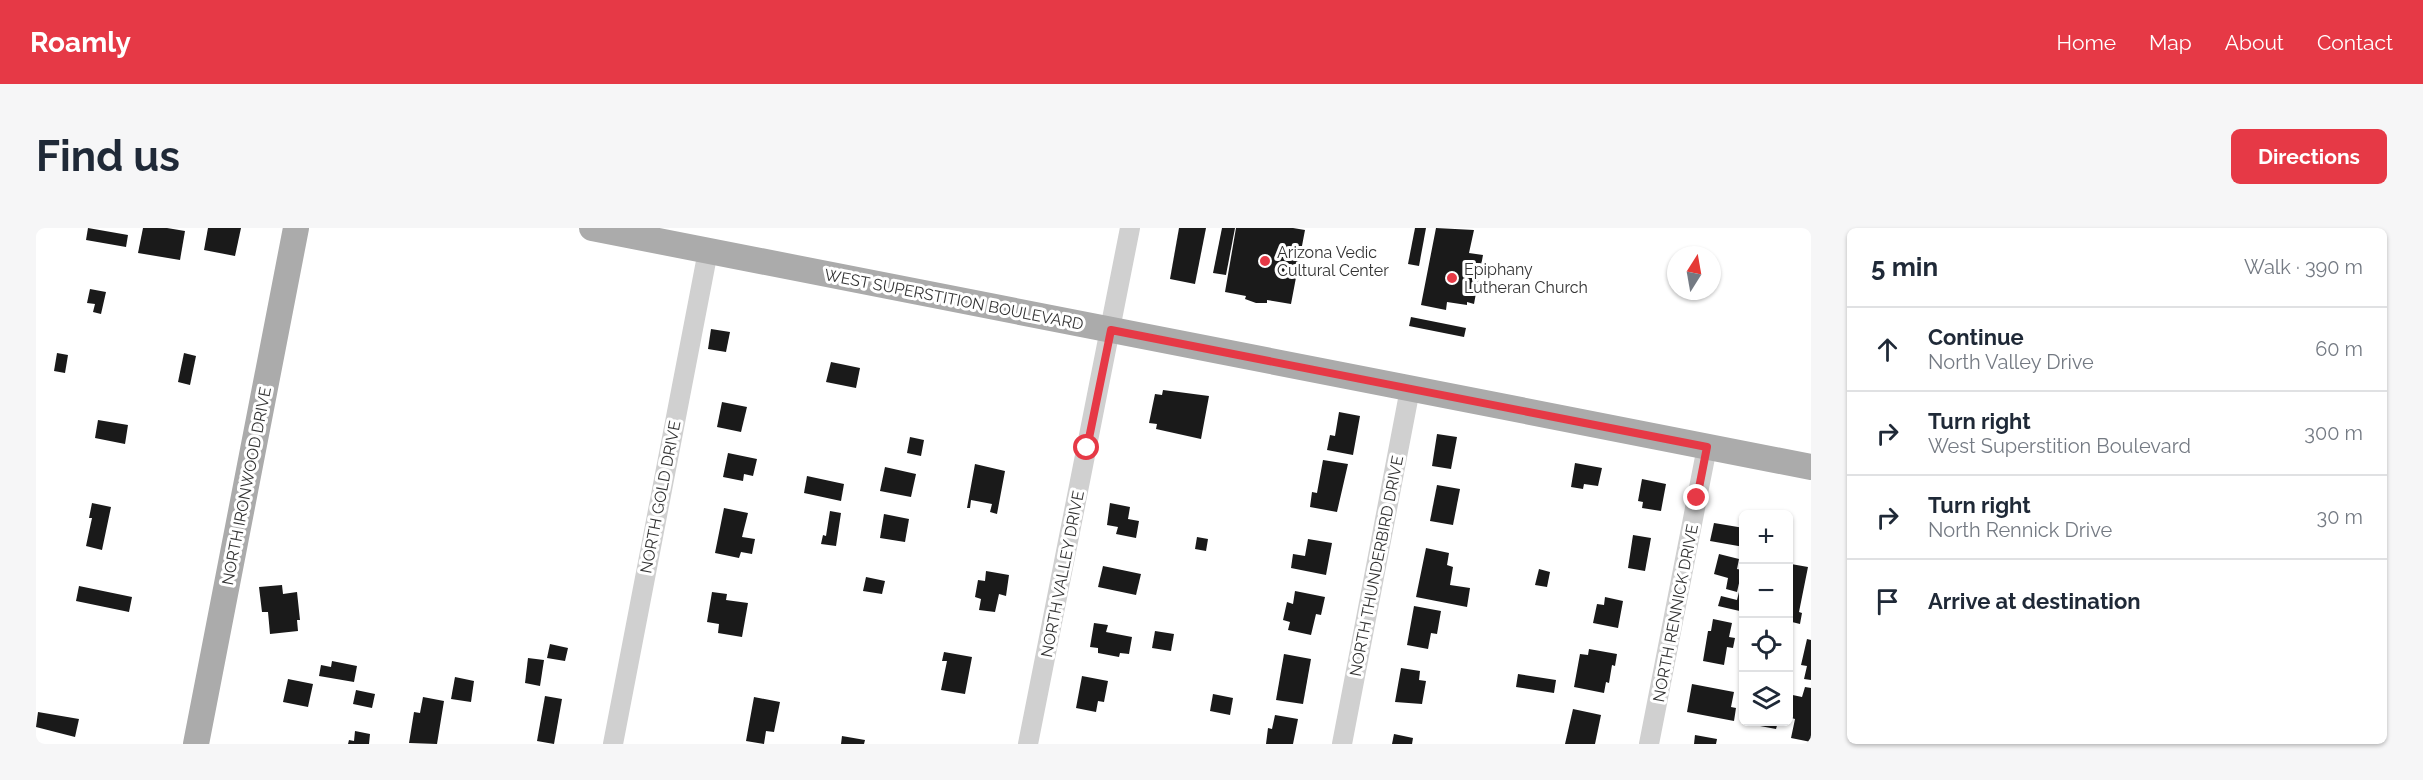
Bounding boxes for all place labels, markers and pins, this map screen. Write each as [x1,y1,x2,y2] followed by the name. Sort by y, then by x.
[1277,243,1389,280] place label: Arizona Vedic Cultural Center
[1258,254,1272,268] marker: Arizona Vedic Cultural Center
[1464,260,1588,297] place label: Epiphany Lutheran Church
[1445,271,1459,285] marker: Epiphany Lutheran Church

